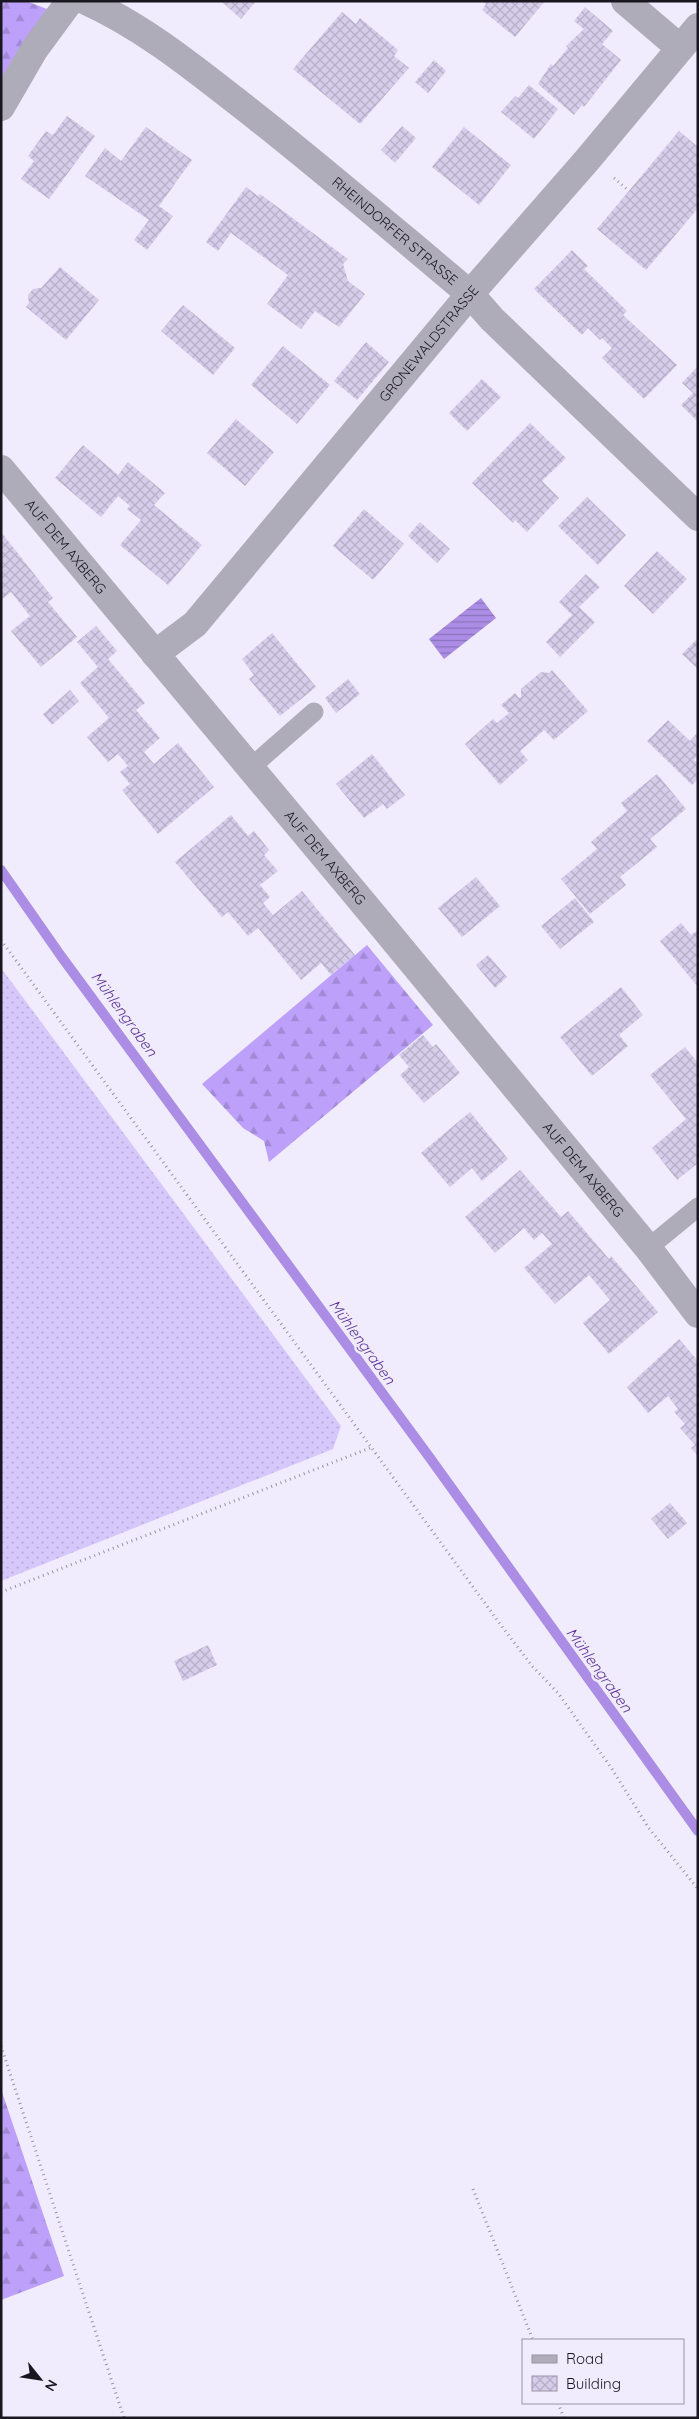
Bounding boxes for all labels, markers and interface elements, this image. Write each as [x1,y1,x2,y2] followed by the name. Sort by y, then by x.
[328,173,462,289] street label: RHEINDORFER STRASSE
[375,282,482,406] street label: GRONEWALDSTRASSE
[21,496,110,598] street label: AUF DEM AXBERG
[281,807,370,908] street label: AUF DEM AXBERG
[87,968,162,1060] water label: Mühlengraben
[539,1118,628,1221] street label: AUF DEM AXBERG
[325,1296,400,1388] water label: Mühlengraben
[562,1624,637,1716] water label: Mühlengraben
[522,2339,684,2404] legend
[566,2349,603,2368] text: Road
[15,2354,65,2404] north arrow
[566,2374,621,2393] text: Building
[41,2377,62,2394] text: N

